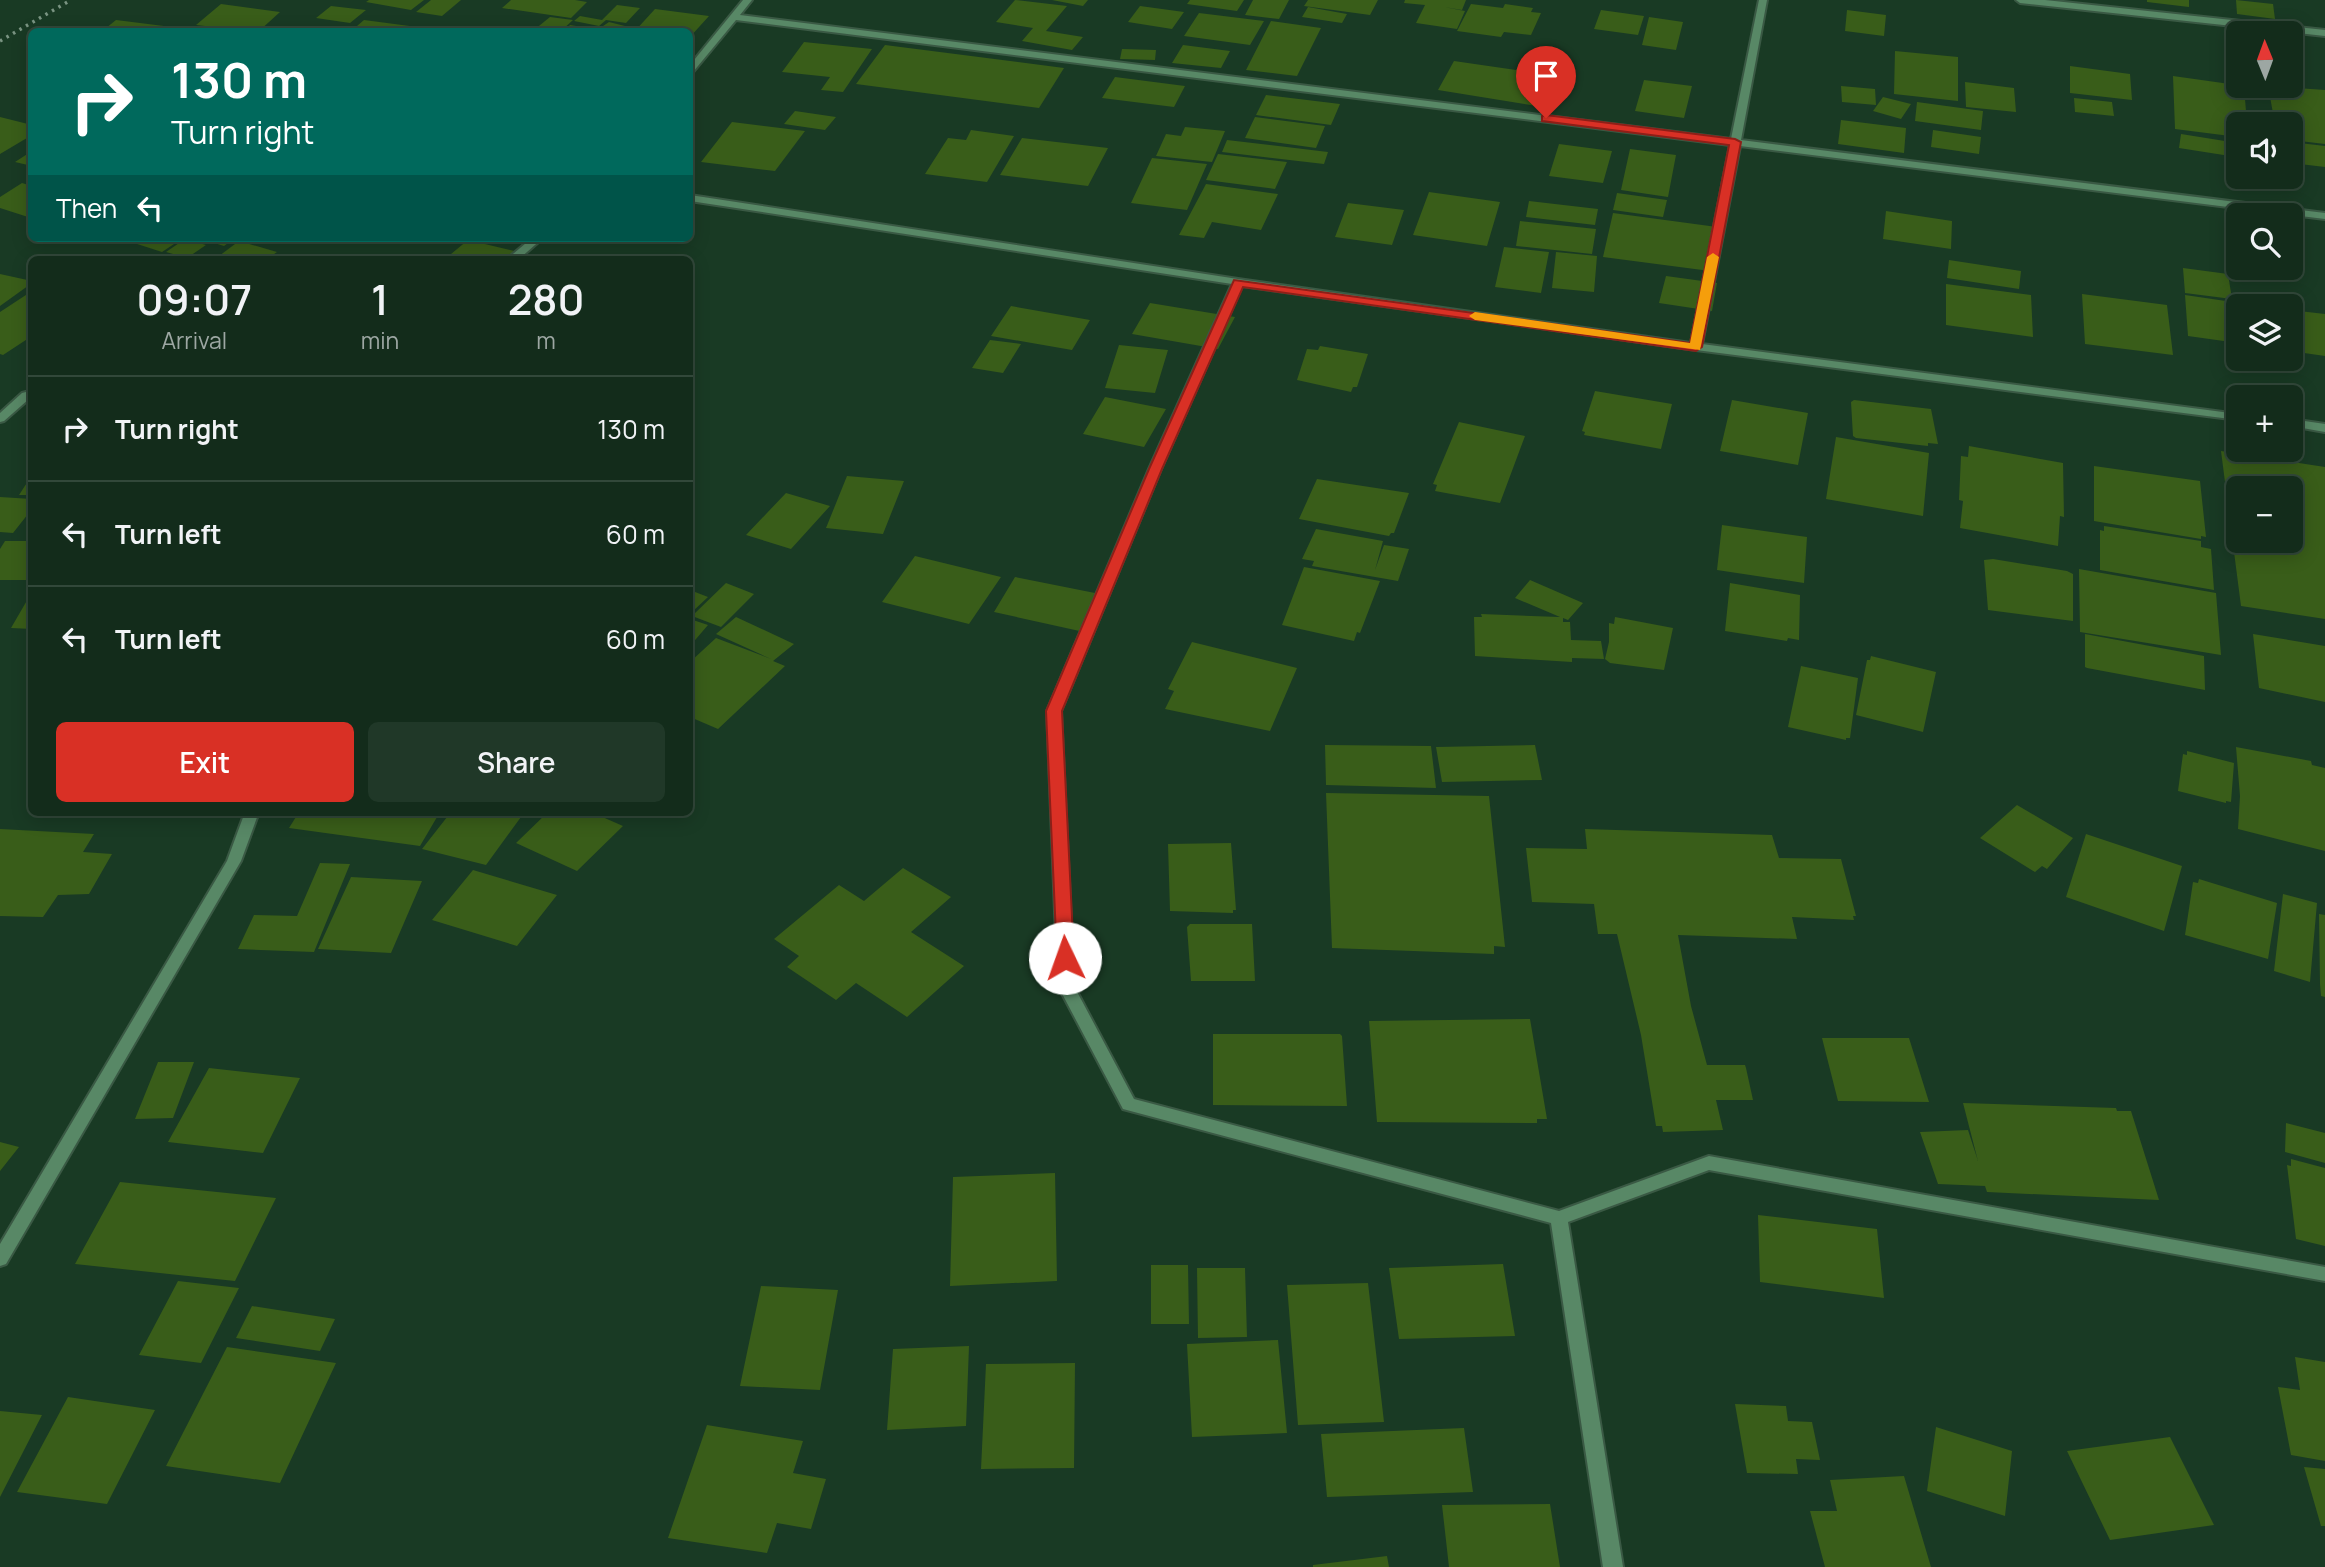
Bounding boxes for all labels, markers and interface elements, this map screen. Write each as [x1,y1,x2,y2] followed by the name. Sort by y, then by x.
[2226,21,2303,98] north arrow
[2226,21,2303,553] map controls
[171,46,307,113] text: 130 m
[1516,46,1576,118] pin
[56,56,147,147] icon: right
[1527,57,1565,95] icon: arrive
[171,110,314,154] text: Turn right
[2226,112,2303,189] button: sound
[131,189,169,227] icon: left
[56,190,117,226] text: Then
[2226,203,2303,280] button: search
[136,270,252,328] text: 09:07
[371,270,389,328] text: 1
[508,270,585,328] text: 280
[2226,294,2303,371] button: layers
[161,324,227,356] text: Arrival
[361,324,399,356] text: min
[536,324,556,356] text: m
[2226,385,2303,462] button: +
[56,410,94,448] icon: right
[115,411,239,447] text: Turn right
[597,411,665,447] text: 130 m
[2226,476,2303,553] button: −
[56,515,94,553] icon: left
[115,516,222,552] text: Turn left
[606,516,665,552] text: 60 m
[56,620,94,658] icon: left
[115,621,222,657] text: Turn left
[606,621,665,657] text: 60 m
[56,722,354,802] button: Exit
[368,722,665,802] button: Share
[1028,921,1102,995] position arrow

